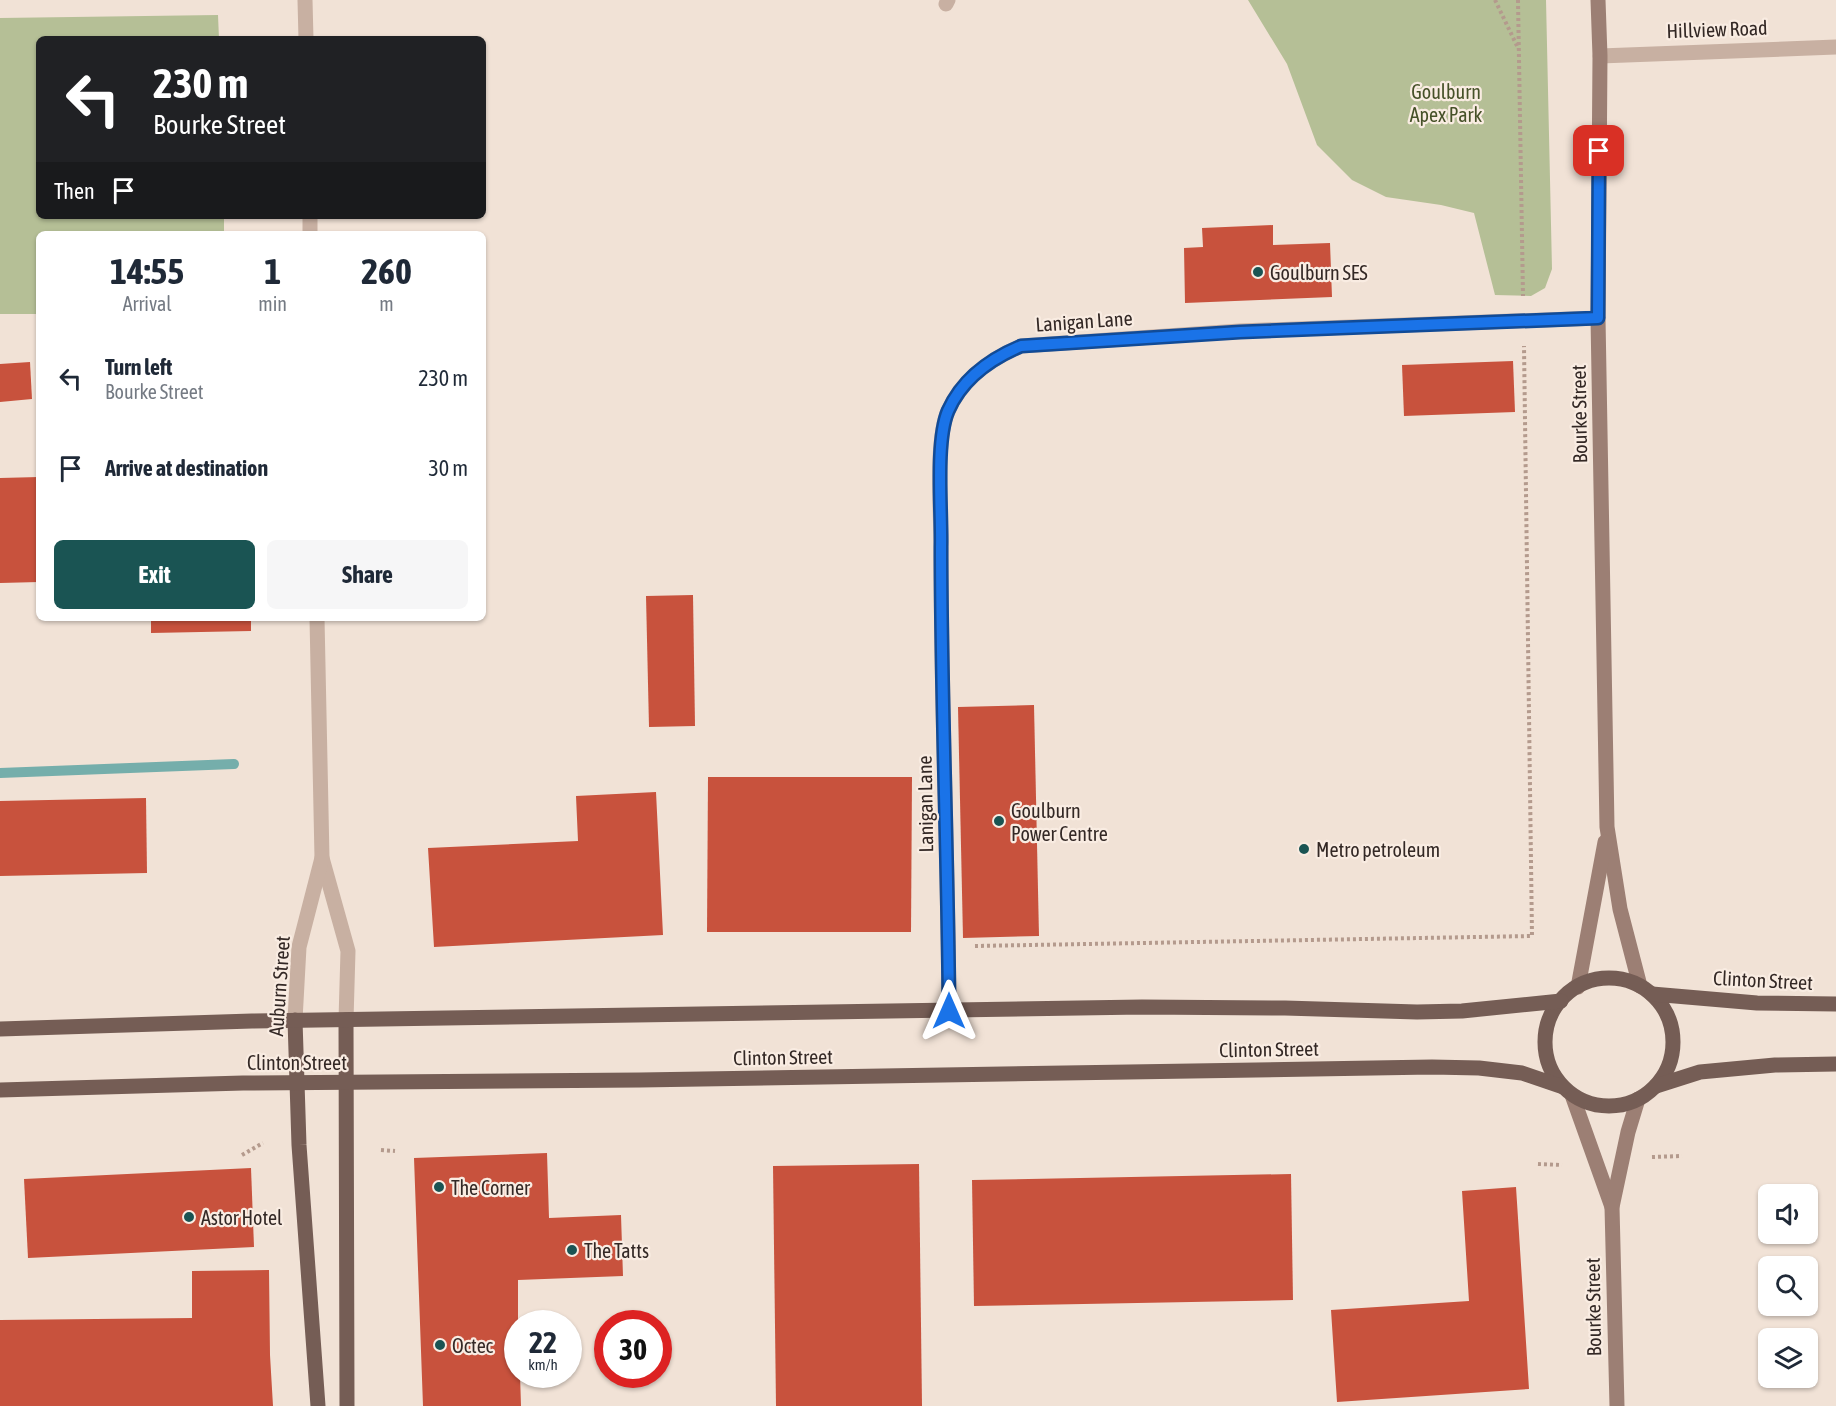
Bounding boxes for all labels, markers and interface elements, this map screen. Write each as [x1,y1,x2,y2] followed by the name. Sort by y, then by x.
[1666,16,1768,42] street label: Hillview Road
[153,59,248,107] text: 230 m
[54,60,132,138] icon: left
[1410,80,1482,126] park label: Goulburn Apex Park
[153,109,286,140] text: Bourke Street
[1573,125,1624,176] pin
[1582,134,1615,167] icon: arrive
[107,174,140,207] icon: arrive
[54,178,95,204] text: Then
[110,250,184,292] text: 14:55
[264,250,281,292] text: 1
[361,250,412,292] text: 260
[1270,261,1368,284] place label: Goulburn SES
[1251,265,1265,279] marker: Goulburn SES
[123,292,172,315] text: Arrival
[258,292,287,315] text: min
[379,292,394,315] text: m
[1035,306,1133,336] street label: Lanigan Lane
[105,354,172,380] text: Turn left
[54,362,87,395] icon: left
[1567,364,1591,463] street label: Bourke Street
[418,365,468,391] text: 230 m
[105,380,204,403] text: Bourke Street
[54,452,87,485] icon: arrive
[105,455,268,481] text: Arrive at destination
[428,455,468,481] text: 30 m
[54,540,255,609] button: Exit
[267,540,468,609] button: Share
[913,755,937,853] street label: Lanigan Lane
[1011,799,1108,845] place label: Goulburn Power Centre
[992,814,1006,828] marker: Goulburn Power Centre
[1316,838,1440,861] place label: Metro petroleum
[1297,842,1311,856] marker: Metro petroleum
[264,935,294,1037] street label: Auburn Street
[1713,966,1814,994] street label: Clinton Street
[917,979,981,1043] position arrow
[1219,1037,1319,1061] street label: Clinton Street
[733,1045,833,1069] street label: Clinton Street
[247,1051,347,1074] street label: Clinton Street
[451,1176,531,1199] place label: The Corner
[432,1180,446,1194] marker: The Corner
[1758,1184,1818,1388] map controls
[1758,1184,1818,1244] button: sound
[201,1206,283,1229] place label: Astor Hotel
[182,1210,196,1224] marker: Astor Hotel
[584,1239,649,1262] place label: The Tatts
[565,1243,579,1257] marker: The Tatts
[1758,1256,1818,1316] button: search
[1581,1257,1605,1356] street label: Bourke Street
[594,1310,672,1388] speed limit sign: 30
[529,1325,557,1359] text: 22
[1758,1328,1818,1388] button: layers
[452,1334,494,1357] place label: Octec
[433,1338,447,1352] marker: Octec
[528,1356,558,1373] text: km/h

